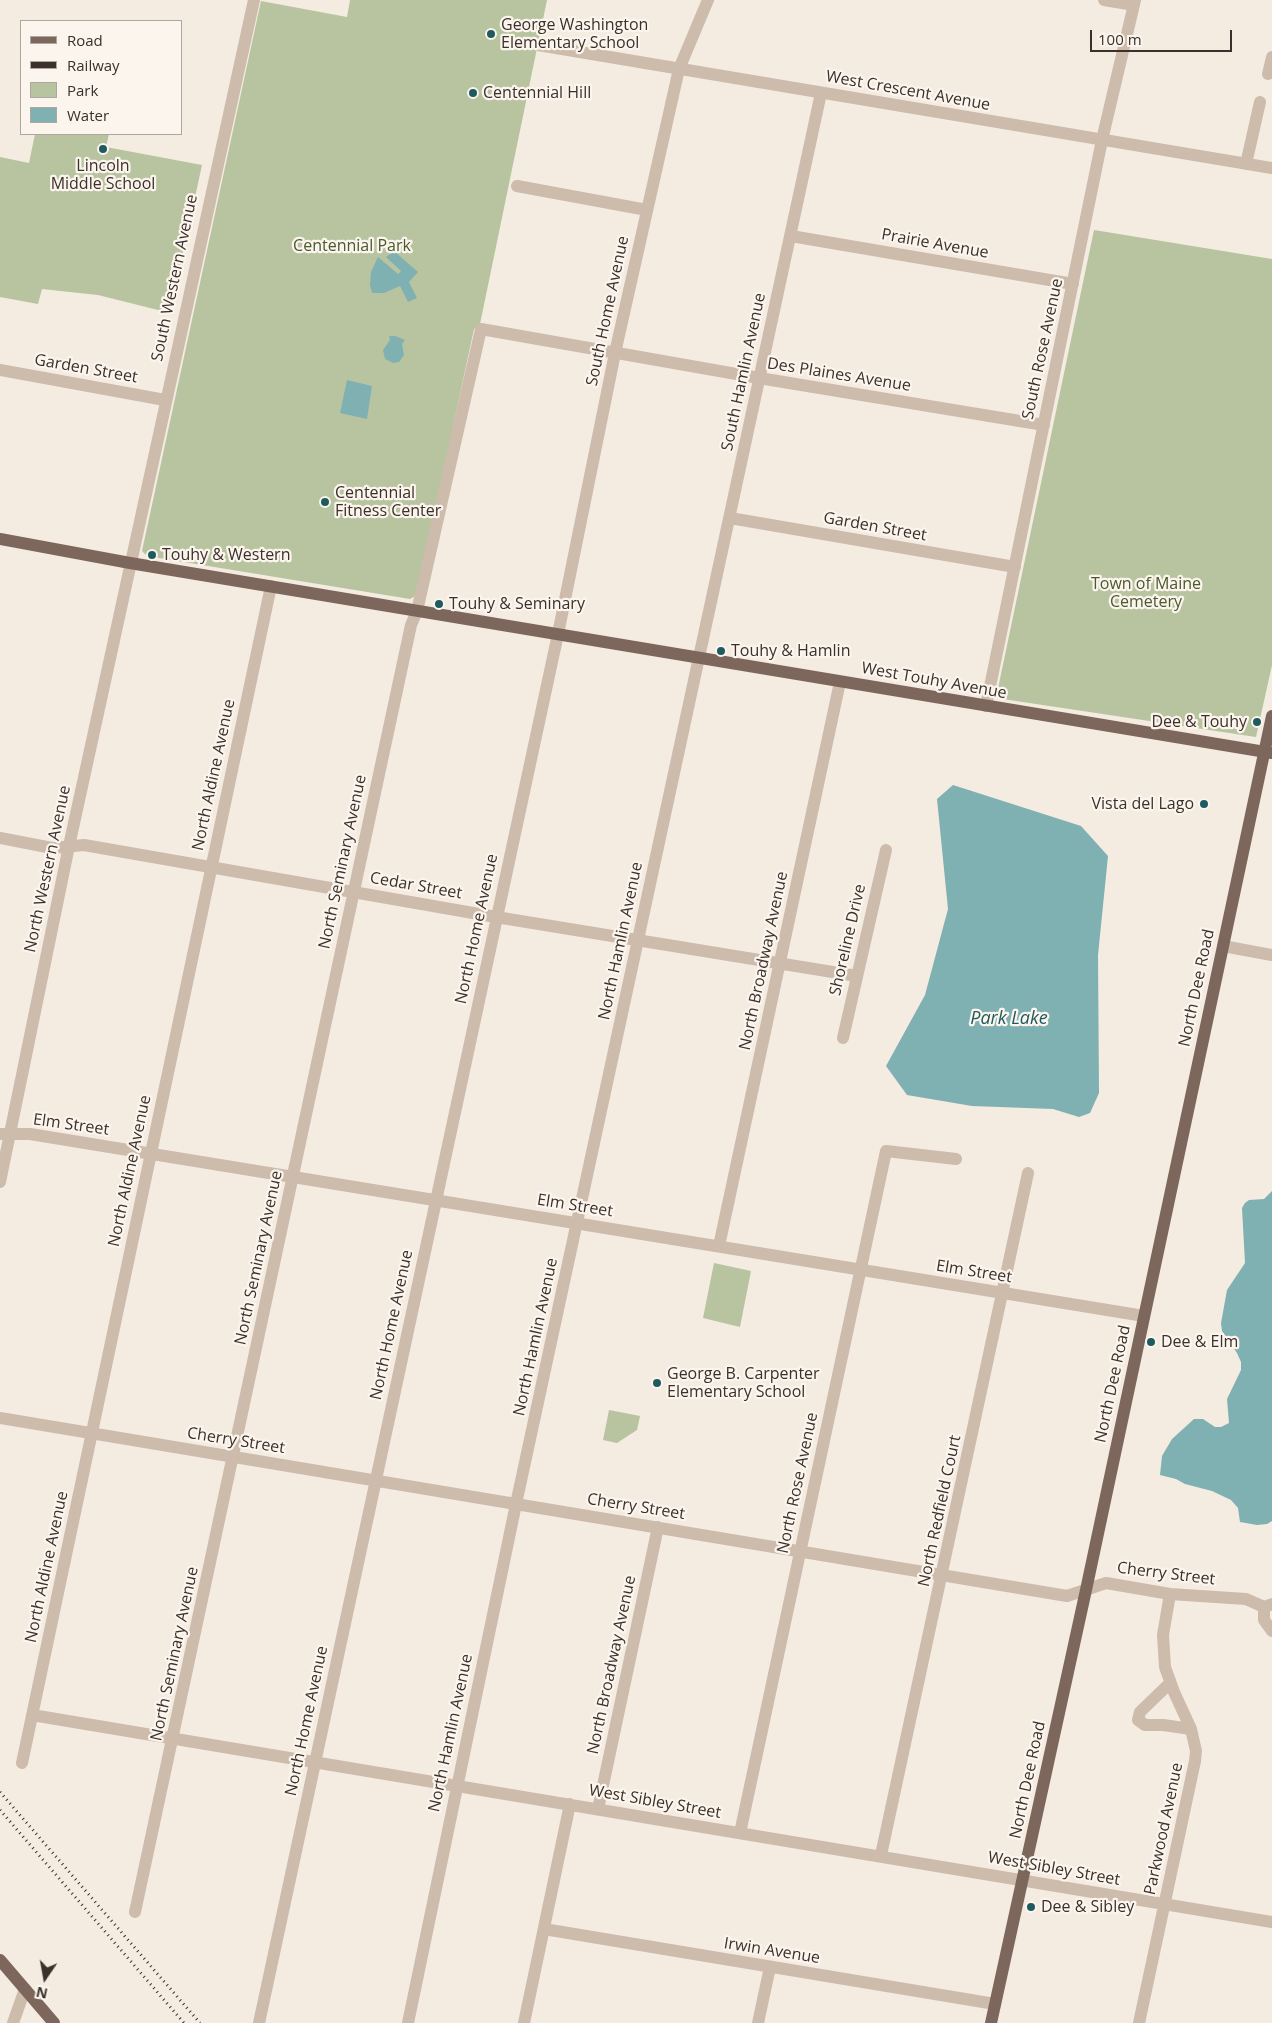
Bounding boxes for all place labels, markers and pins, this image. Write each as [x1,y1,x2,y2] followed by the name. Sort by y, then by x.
[501,15,648,53] place label: George Washington Elementary School
[485,28,497,40] marker: George Washington Elementary School
[483,83,591,103] place label: Centennial Hill
[467,87,479,99] marker: Centennial Hill
[97,143,109,155] marker: Lincoln Middle School
[51,156,155,194] place label: Lincoln Middle School
[335,483,441,521] place label: Centennial Fitness Center
[319,496,331,508] marker: Centennial Fitness Center
[162,545,290,565] place label: Touhy & Western
[146,549,158,561] marker: Touhy & Western
[449,594,585,614] place label: Touhy & Seminary
[433,598,445,610] marker: Touhy & Seminary
[731,641,850,661] place label: Touhy & Hamlin
[715,645,727,657] marker: Touhy & Hamlin
[1151,712,1247,732] place label: Dee & Touhy
[1251,716,1263,728] marker: Dee & Touhy
[1092,794,1194,814] place label: Vista del Lago
[1198,798,1210,810] marker: Vista del Lago
[1161,1332,1238,1352] place label: Dee & Elm
[1145,1336,1157,1348] marker: Dee & Elm
[667,1364,820,1402] place label: George B. Carpenter Elementary School
[651,1377,663,1389] marker: George B. Carpenter Elementary School
[1041,1897,1134,1917] place label: Dee & Sibley
[1025,1901,1037,1913] marker: Dee & Sibley

